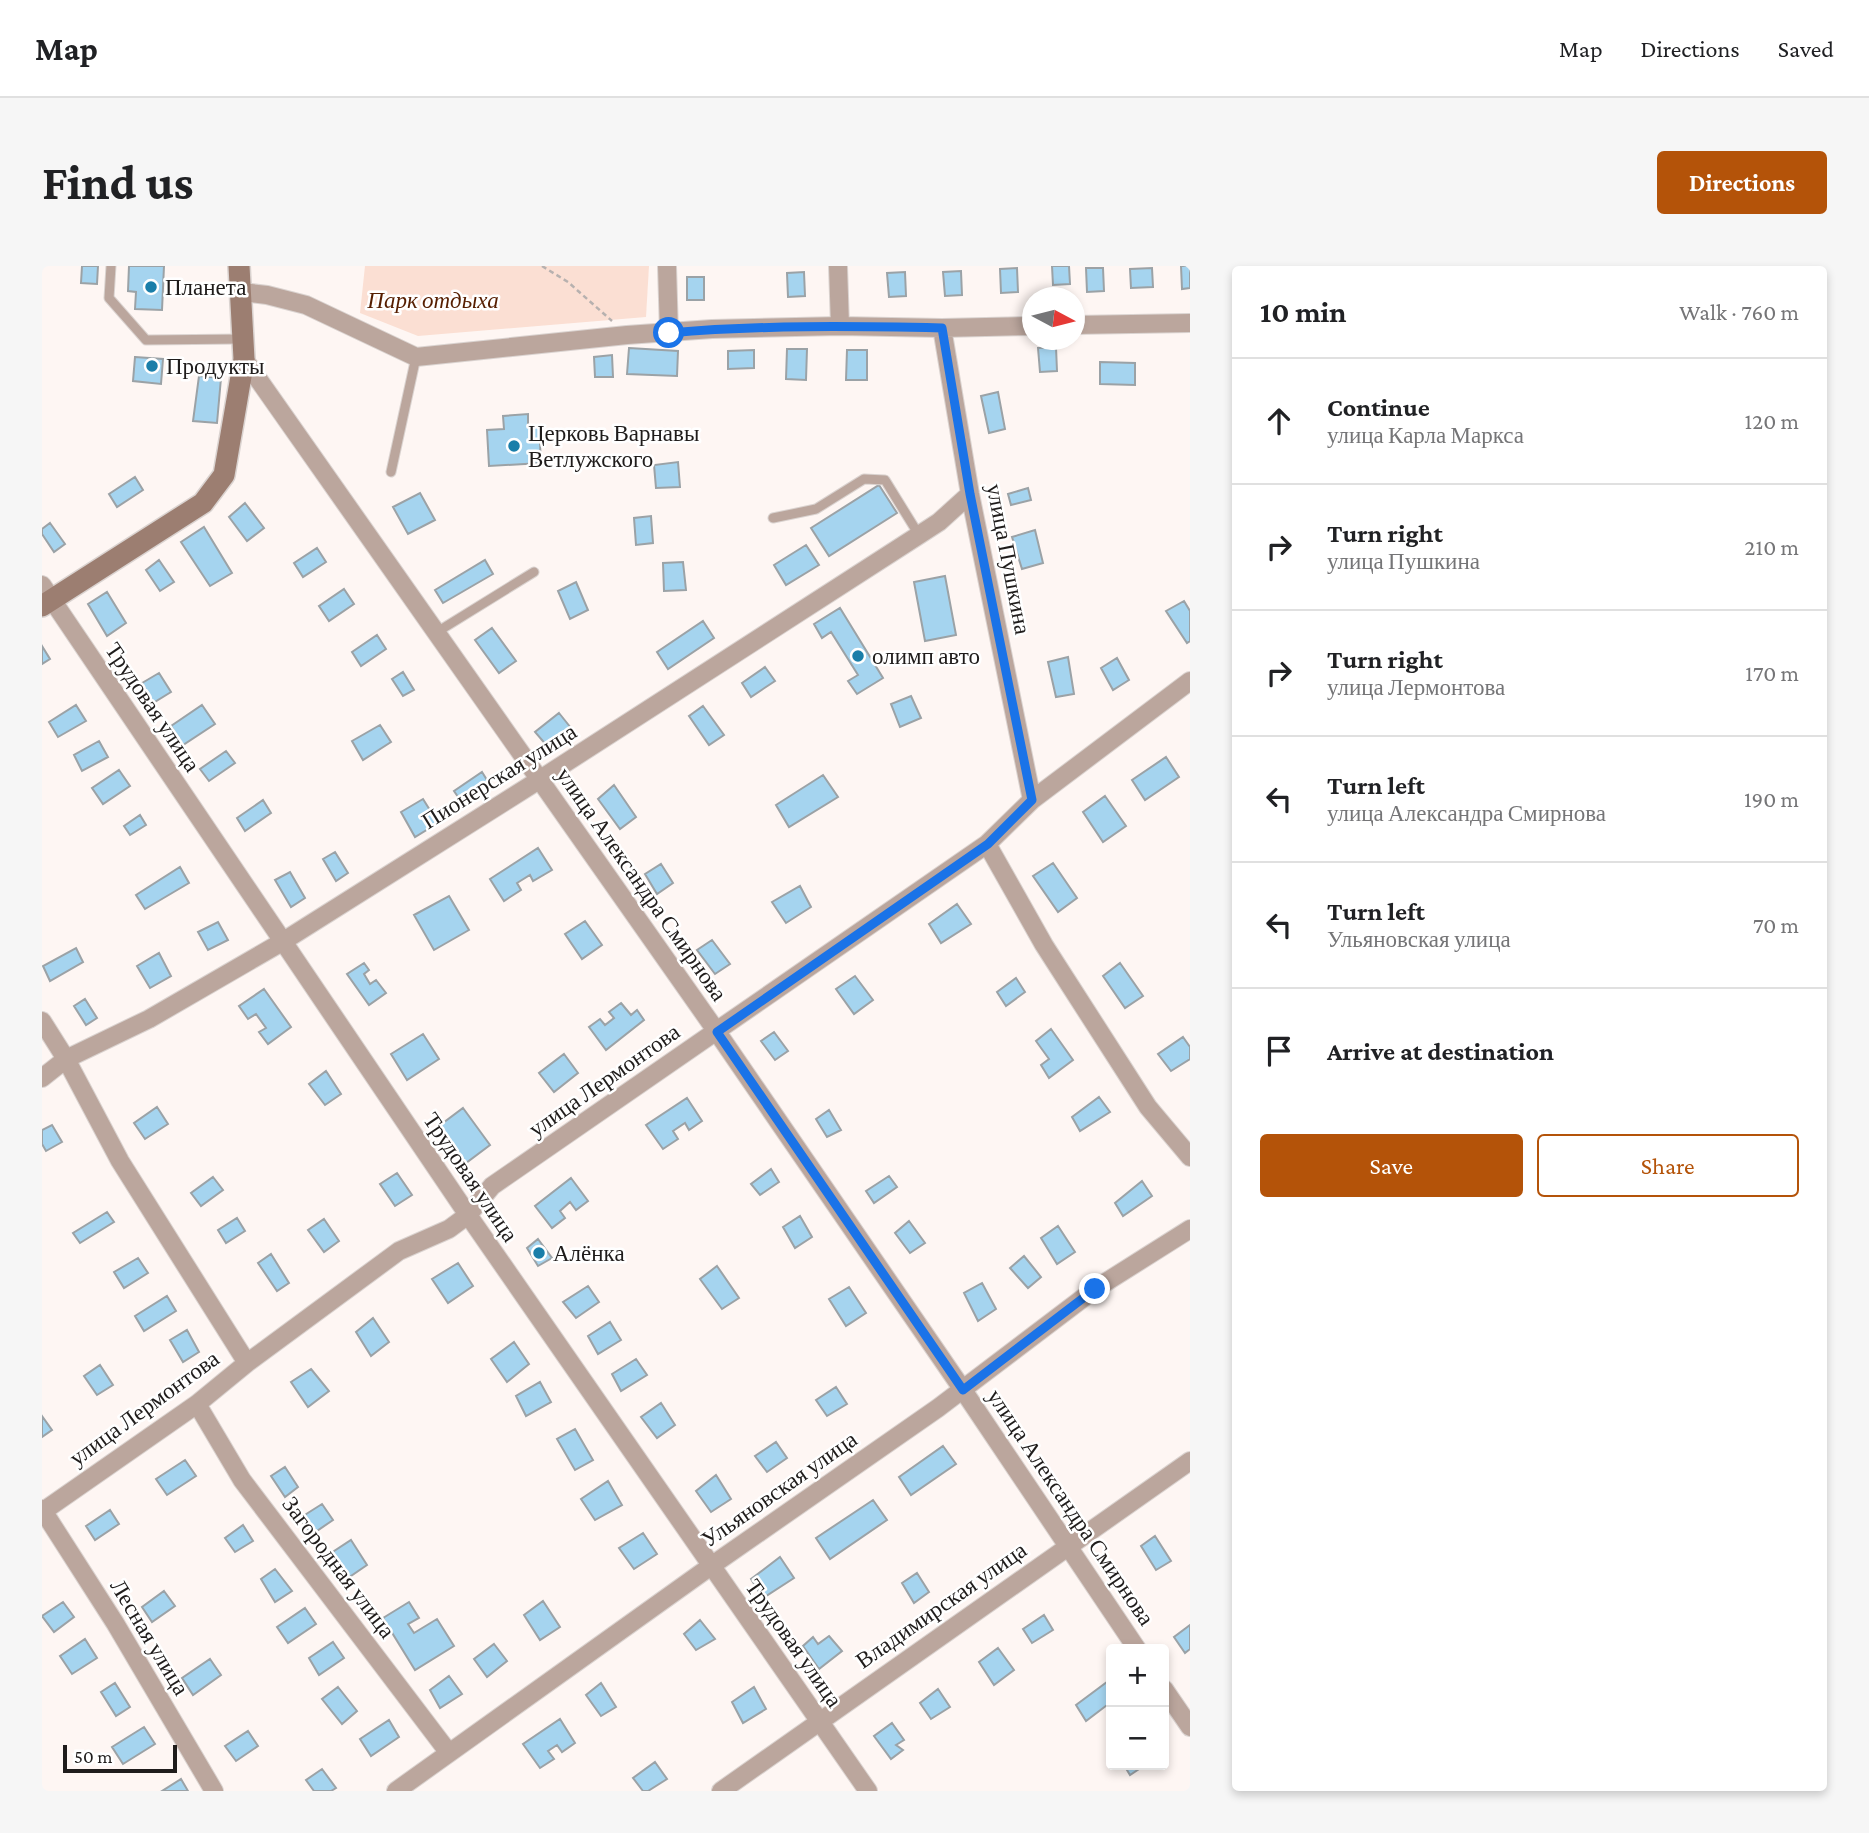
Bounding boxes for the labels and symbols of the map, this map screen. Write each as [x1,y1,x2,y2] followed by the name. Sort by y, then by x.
[165,274,246,300] place label: Планета
[143,279,159,295] marker: Планета
[366,287,499,313] park label: Парк отдыха
[1022,287,1085,350] north arrow
[653,317,684,348] route start
[166,353,265,379] place label: Продукты
[144,358,160,374] marker: Продукты
[528,420,699,472] place label: Церковь Варнавы Ветлужского
[506,438,522,454] marker: Церковь Варнавы Ветлужского
[982,481,1036,637] street label: улица Пушкина
[100,638,206,776] street label: Трудовая улица
[872,643,980,669] place label: олимп авто
[850,648,866,664] marker: олимп авто
[417,718,581,834] street label: Пионерская улица
[551,762,733,1006] street label: улица Александра Смирнова
[524,1018,684,1142] street label: улица Лермонтова
[418,1108,524,1246] street label: Трудовая улица
[553,1240,625,1266] place label: Алёнка
[531,1245,547,1261] marker: Алёнка
[1079,1273,1110,1304] route end
[64,1345,224,1471] street label: улица Лермонтова
[982,1384,1160,1630] street label: улица Александра Смирнова
[696,1426,862,1552] street label: Ульяновская улица
[277,1491,401,1643] street label: Загородная улица
[851,1536,1031,1674] street label: Владимирская улица
[105,1574,195,1700] street label: Лесная улица
[740,1574,848,1712] street label: Трудовая улица
[63,1742,177,1774] scale bar

